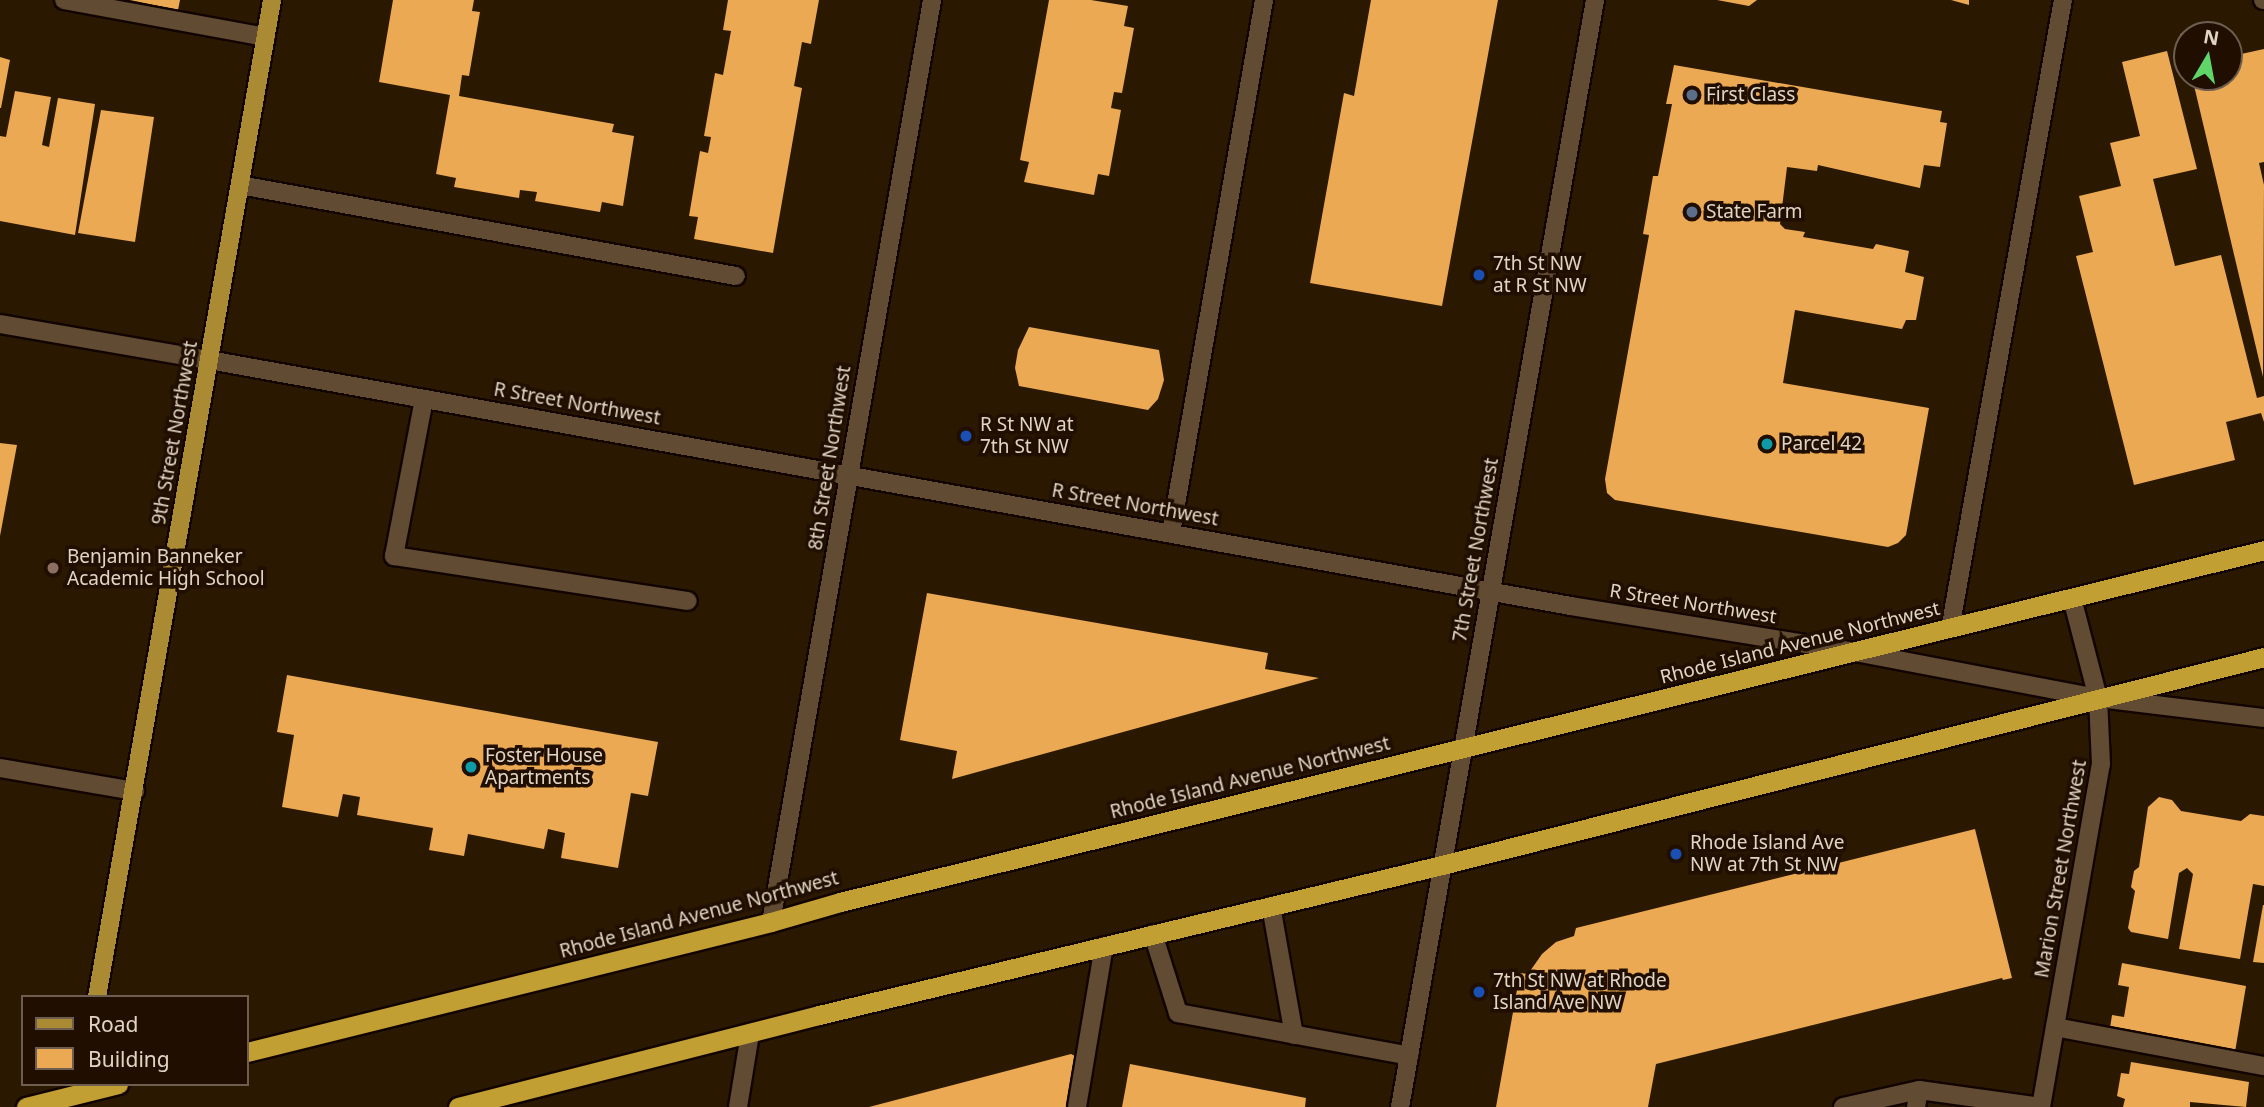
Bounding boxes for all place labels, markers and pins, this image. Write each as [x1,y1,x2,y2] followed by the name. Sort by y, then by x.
[1706,84,1795,106] place label: First Class
[1684,87,1700,103] marker: First Class
[1706,201,1803,223] place label: State Farm
[1684,204,1700,220] marker: State Farm
[1493,253,1587,297] place label: 7th St NW at R St NW
[1471,267,1487,283] marker: 7th St NW at R St NW
[980,414,1074,458] place label: R St NW at 7th St NW
[958,428,974,444] marker: R St NW at 7th St NW
[1781,433,1862,455] place label: Parcel 42
[1759,436,1775,452] marker: Parcel 42
[67,546,265,590] place label: Benjamin Banneker Academic High School
[45,560,61,576] marker: Benjamin Banneker Academic High School
[485,745,603,789] place label: Foster House Apartments
[463,759,479,775] marker: Foster House Apartments
[1690,832,1844,876] place label: Rhode Island Ave NW at 7th St NW
[1668,846,1684,862] marker: Rhode Island Ave NW at 7th St NW
[1493,970,1667,1014] place label: 7th St NW at Rhode Island Ave NW
[1471,984,1487,1000] marker: 7th St NW at Rhode Island Ave NW

